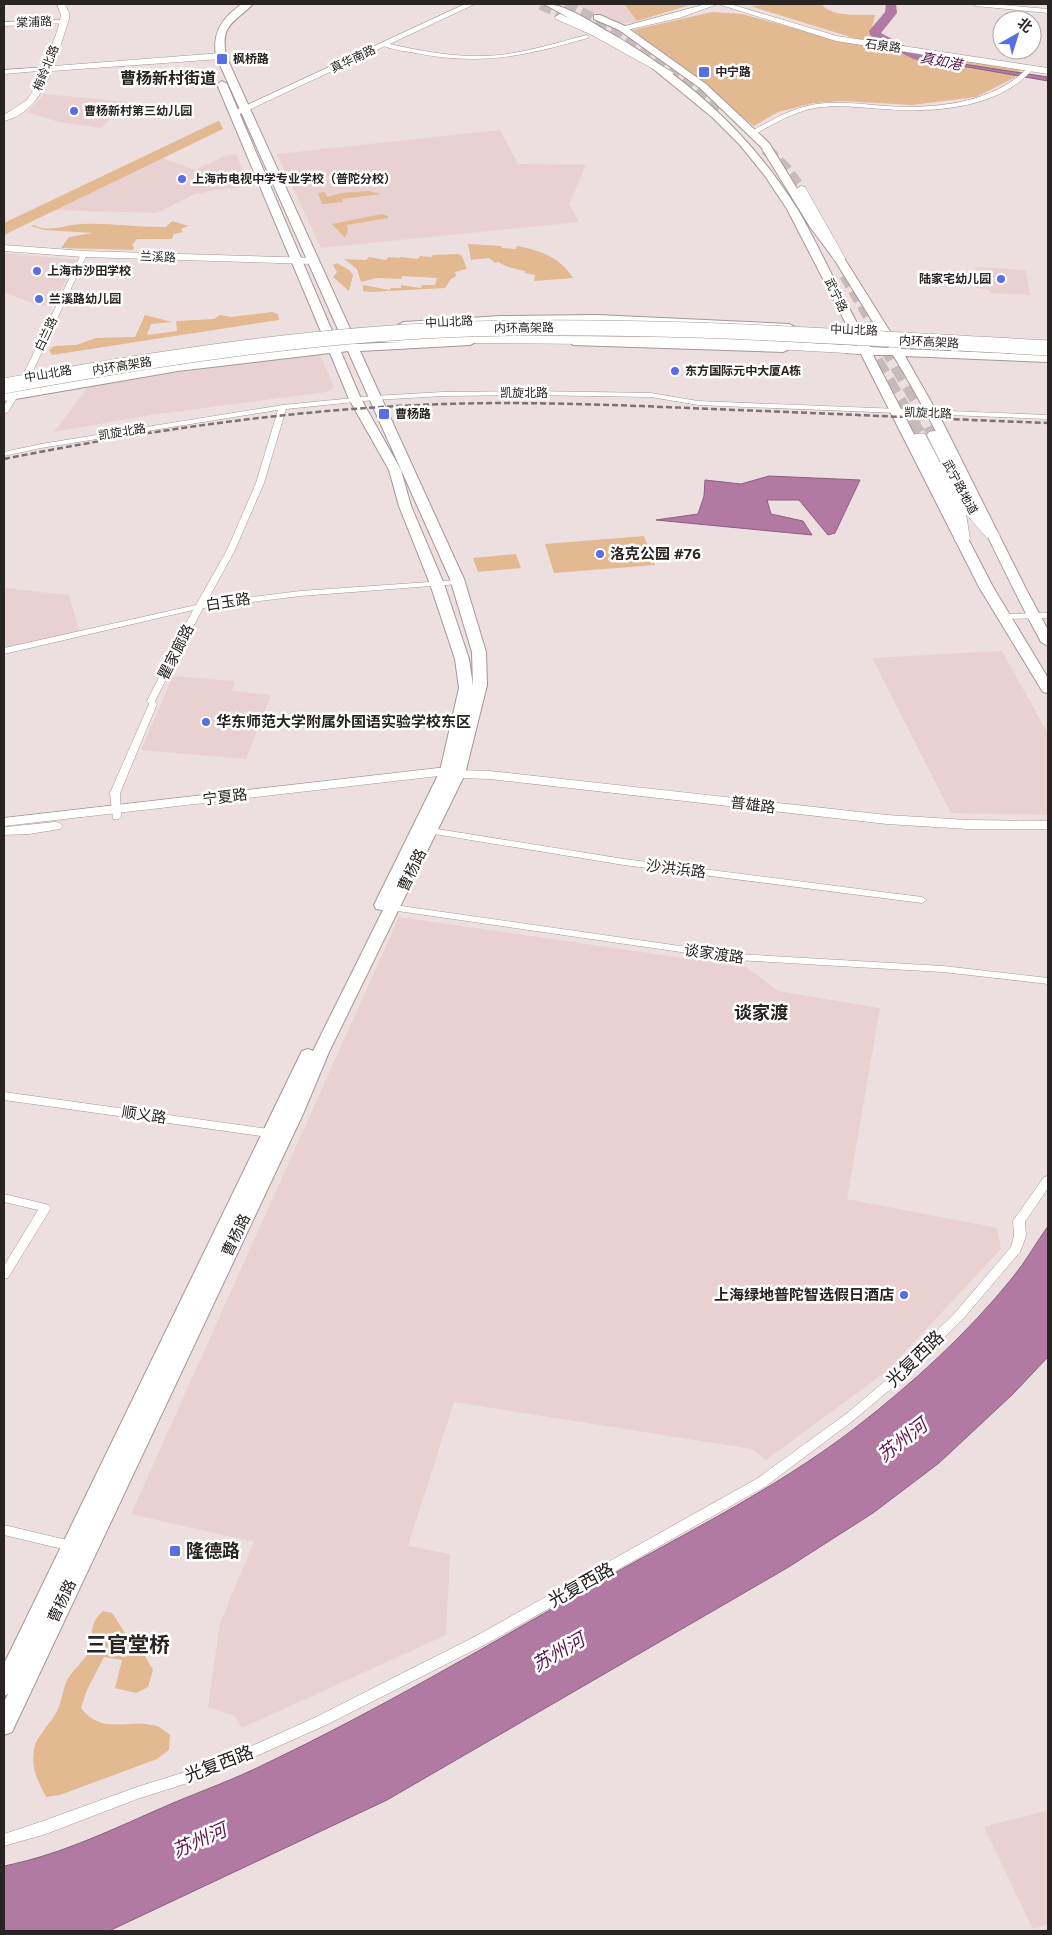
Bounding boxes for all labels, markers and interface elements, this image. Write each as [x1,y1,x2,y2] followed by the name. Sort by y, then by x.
[992,10,1042,60] north arrow
[16,12,52,31] street label: 棠浦路
[1014,13,1037,36] text: 北
[864,35,902,56] street label: 石泉路
[327,41,378,76] street label: 真华南路
[29,42,62,93] street label: 梅岭北路
[919,47,965,74] water label: 真如港
[233,50,269,67] place label: 枫桥路
[215,52,229,66] marker: 枫桥路
[715,63,751,80] place label: 中宁路
[697,65,711,79] marker: 中宁路
[120,67,216,89] district label: 曹杨新村街道
[84,102,192,119] place label: 曹杨新村第三幼儿园
[68,105,80,117] marker: 曹杨新村第三幼儿园
[192,170,396,187] place label: 上海市电视中学专业学校（普陀分校）
[176,173,188,185] marker: 上海市电视中学专业学校（普陀分校）
[140,247,176,266] street label: 兰溪路
[47,262,131,279] place label: 上海市沙田学校
[31,265,43,277] marker: 上海市沙田学校
[919,270,991,287] place label: 陆家宅幼儿园
[995,273,1007,285] marker: 陆家宅幼儿园
[821,275,852,315] street label: 武宁路
[49,290,121,307] place label: 兰溪路幼儿园
[33,293,45,305] marker: 兰溪路幼儿园
[425,312,473,331] street label: 中山北路
[30,314,61,354] street label: 白兰路
[494,318,554,337] street label: 内环高架路
[830,320,878,339] street label: 中山北路
[899,331,959,352] street label: 内环高架路
[91,352,153,379] street label: 内环高架路
[23,361,73,386] street label: 中山北路
[685,362,801,379] place label: 东方国际元中大厦A栋
[669,365,681,377] marker: 东方国际元中大厦A栋
[500,384,548,401] street label: 凯旋北路
[904,403,952,422] street label: 凯旋北路
[395,405,431,422] place label: 曹杨路
[377,407,391,421] marker: 曹杨路
[97,419,147,444] street label: 凯旋北路
[939,456,982,517] street label: 武宁路地道
[610,543,701,563] place label: 洛克公园 #76
[594,548,606,560] marker: 洛克公园 #76
[204,588,252,614] street label: 白玉路
[153,620,198,683] street label: 瞿家廊路
[216,711,471,731] place label: 华东师范大学附属外国语实验学校东区
[200,716,212,728] marker: 华东师范大学附属外国语实验学校东区
[201,783,248,809] street label: 宁夏路
[730,791,777,817] street label: 普雄路
[392,845,430,894] street label: 曹杨路
[645,854,707,882] street label: 沙洪浜路
[683,939,745,967] street label: 谈家渡路
[734,1000,788,1024] district label: 谈家渡
[120,1101,168,1127] street label: 顺义路
[216,1210,254,1259] street label: 曹杨路
[714,1284,894,1304] place label: 上海绿地普陀智选假日酒店
[898,1289,910,1301] marker: 上海绿地普陀智选假日酒店
[880,1325,949,1392] street label: 光复西路
[872,1410,936,1468] water label: 苏州河
[186,1538,240,1562] place label: 隆德路
[168,1544,182,1558] marker: 隆德路
[543,1556,618,1612] street label: 光复西路
[43,1576,80,1625] street label: 曹杨路
[527,1624,593,1678] water label: 苏州河
[86,1630,170,1658] district label: 三官堂桥
[181,1739,257,1787] street label: 光复西路
[168,1815,234,1863] water label: 苏州河

